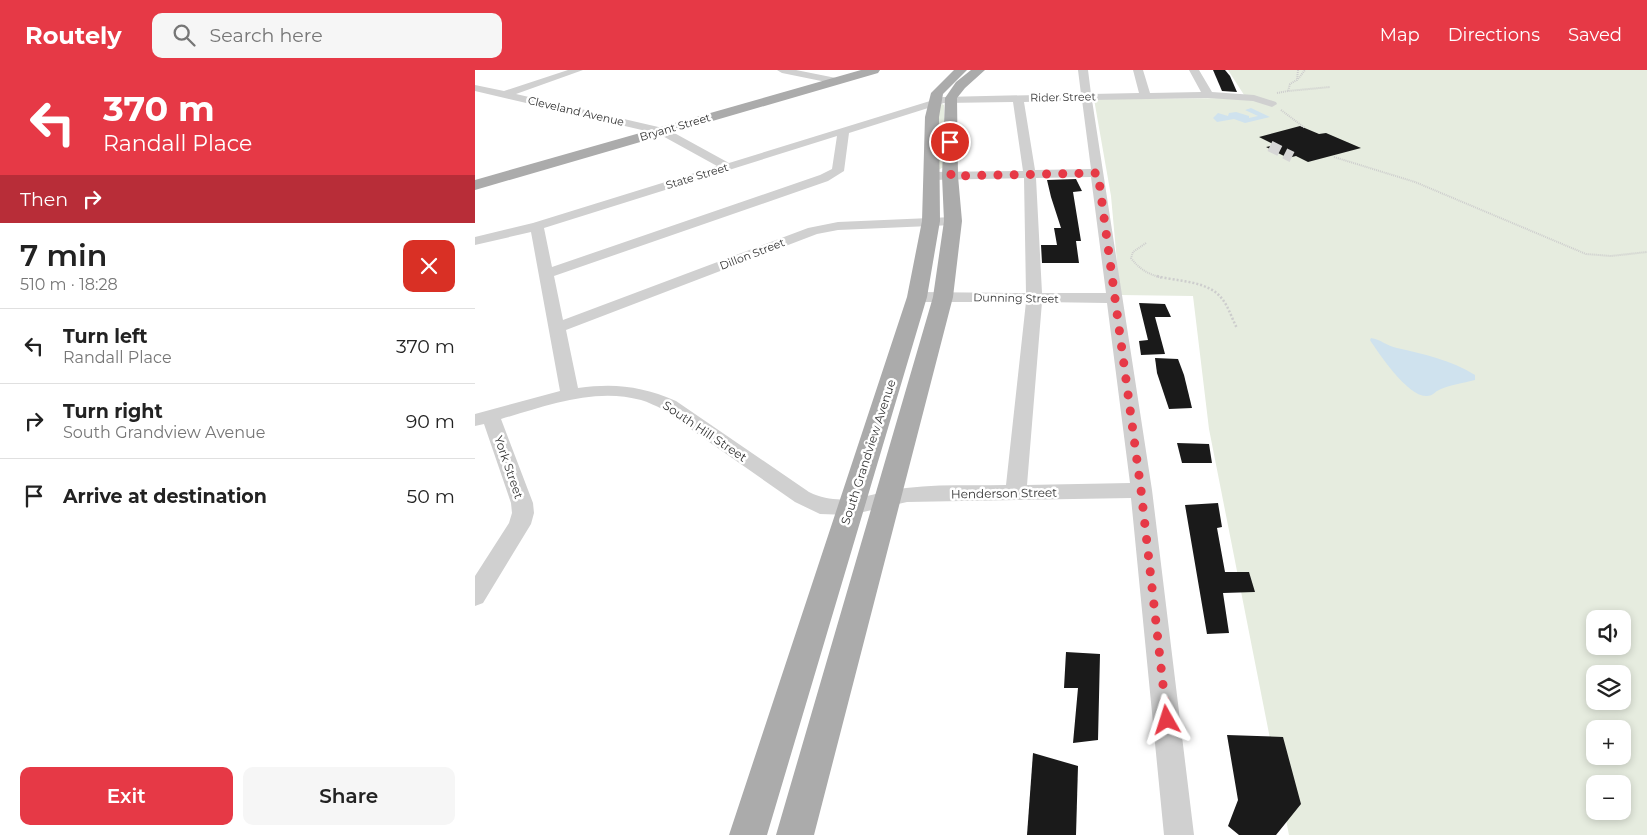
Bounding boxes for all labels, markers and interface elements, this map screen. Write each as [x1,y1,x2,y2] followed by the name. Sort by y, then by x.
[152,13,502,58] search box
[25,21,122,50] text: Routely
[170,21,198,49] icon: search
[210,24,323,47] text: Search here
[1380,24,1420,46] text: Map
[1448,24,1540,46] text: Directions
[1568,24,1622,46] text: Saved
[103,87,215,130] text: 370 m
[1030,89,1096,105] street label: Rider Street
[20,90,85,155] icon: left
[526,93,626,129] street label: Cleveland Avenue
[638,110,712,144] street label: Bryant Street
[929,121,971,163] pin
[936,128,964,156] icon: arrive
[103,130,252,157] text: Randall Place
[664,160,730,192] street label: State Street
[78,185,106,213] icon: right
[20,188,68,211] text: Then
[718,235,787,273] street label: Dillon Street
[20,237,107,274] text: 7 min
[403,240,455,292] button: close
[20,275,118,294] text: 510 m · 18:28
[973,290,1059,306] street label: Dunning Street
[63,325,148,348] text: Turn left
[20,332,48,360] icon: left
[396,335,455,358] text: 370 m
[63,348,172,367] text: Randall Place
[837,377,899,527] street label: South Grandview Avenue
[660,397,750,465] street label: South Hill Street
[63,400,163,423] text: Turn right
[20,407,48,435] icon: right
[406,410,455,433] text: 90 m
[63,423,265,442] text: South Grandview Avenue
[491,433,527,501] street label: York Street
[20,482,48,510] icon: arrive
[63,485,267,508] text: Arrive at destination
[407,485,455,508] text: 50 m
[951,485,1057,501] street label: Henderson Street
[1586,610,1631,820] map controls
[1586,610,1631,655] button: sound
[1586,665,1631,710] button: layers
[1140,693,1192,745] position arrow
[1586,720,1631,765] button: +
[20,767,233,825] button: Exit
[243,767,455,825] button: Share
[1586,775,1631,820] button: −

